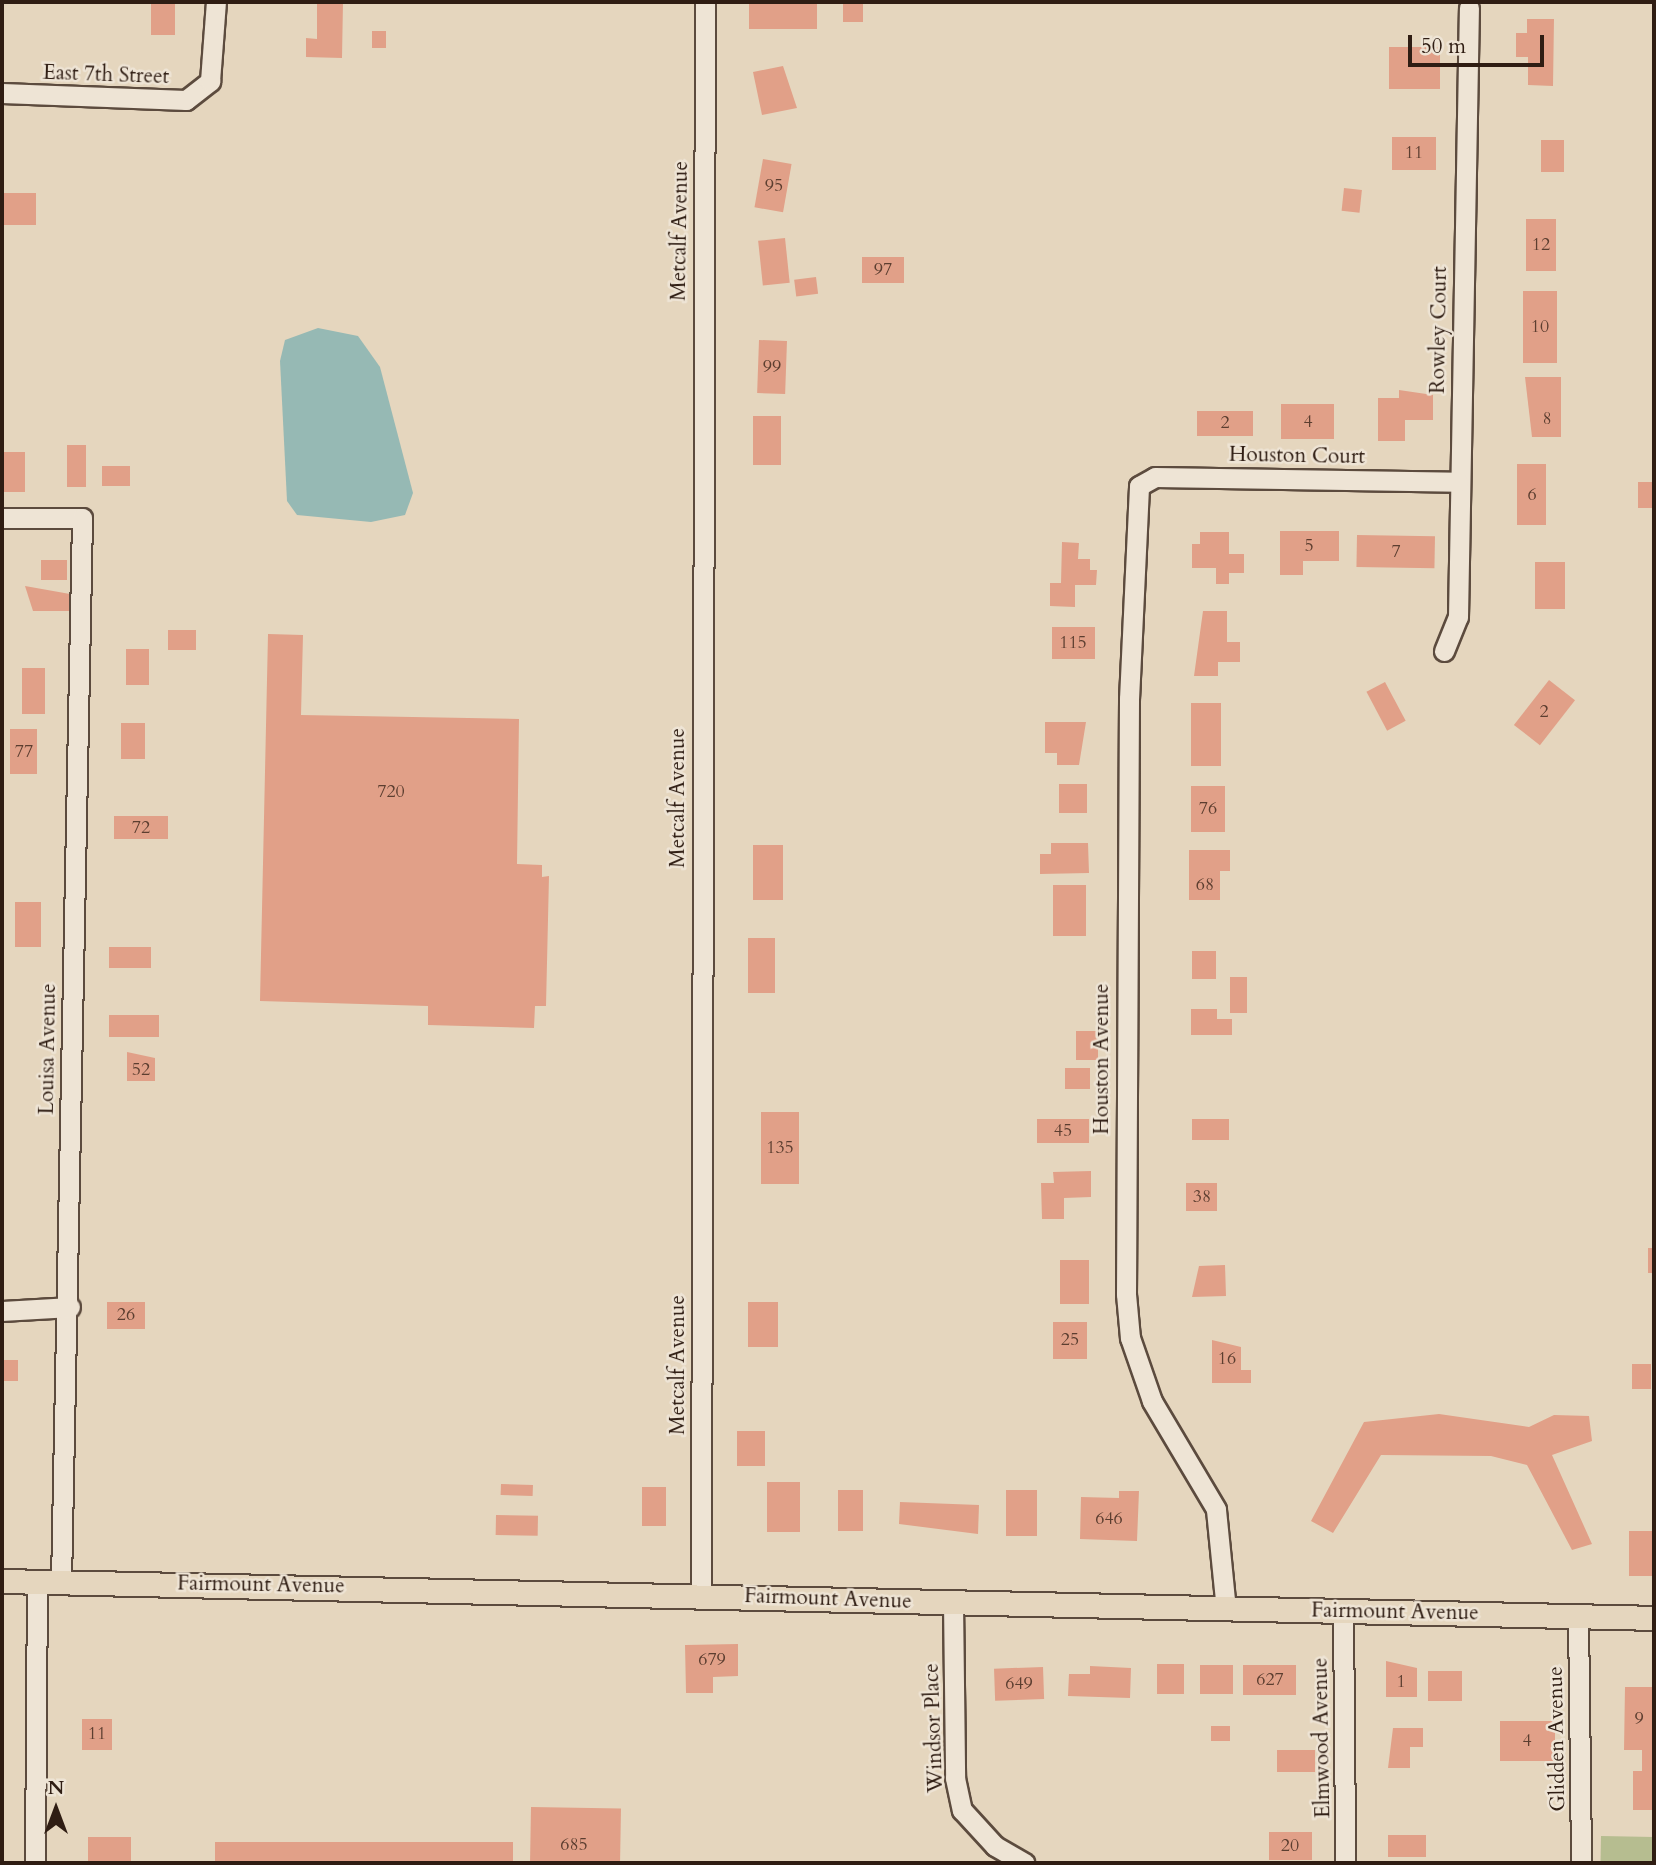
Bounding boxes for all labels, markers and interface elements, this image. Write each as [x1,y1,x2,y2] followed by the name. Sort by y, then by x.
[1411,21,1548,65] scale bar
[1421,32,1466,61] text: 50 m
[42,60,170,90] street label: East 7th Street
[1405,142,1423,164] house number: 11
[666,161,694,301] street label: Metcalf Avenue
[765,175,783,197] house number: 95
[1532,234,1550,256] house number: 12
[874,259,892,281] house number: 97
[1425,266,1453,394] street label: Rowley Court
[1531,316,1549,338] house number: 10
[763,356,781,378] house number: 99
[1542,408,1552,430] house number: 8
[1303,411,1313,433] house number: 4
[1220,412,1230,434] house number: 2
[1229,442,1365,470] street label: Houston Court
[1527,484,1537,506] house number: 6
[1304,535,1314,557] house number: 5
[1391,541,1401,563] house number: 7
[1059,632,1087,654] house number: 115
[1539,701,1549,723] house number: 2
[665,728,691,868] street label: Metcalf Avenue
[15,741,33,763] house number: 77
[377,781,405,803] house number: 720
[1199,798,1217,820] house number: 76
[132,817,150,839] house number: 72
[1196,874,1214,896] house number: 68
[34,983,62,1115] street label: Louisa Avenue
[1089,983,1115,1135] street label: Houston Avenue
[132,1059,150,1081] house number: 52
[1054,1120,1072,1142] house number: 45
[766,1137,794,1159] house number: 135
[1193,1186,1211,1208] house number: 38
[665,1295,691,1435] street label: Metcalf Avenue
[117,1304,135,1326] house number: 26
[1061,1329,1079,1351] house number: 25
[1218,1348,1236,1370] house number: 16
[1095,1508,1123,1530] house number: 646
[177,1571,345,1599] street label: Fairmount Avenue
[744,1583,912,1615] street label: Fairmount Avenue
[1311,1598,1479,1626] street label: Fairmount Avenue
[698,1649,726,1671] house number: 679
[1308,1658,1336,1818] street label: Elmwood Avenue
[919,1663,949,1793] street label: Windsor Place
[1543,1666,1571,1812] street label: Glidden Avenue
[1256,1669,1284,1691] house number: 627
[1396,1671,1406,1693] house number: 1
[1005,1673,1033,1695] house number: 649
[1634,1708,1644,1730] house number: 9
[88,1723,106,1745] house number: 11
[1522,1730,1532,1752] house number: 4
[21,1774,91,1844] north arrow
[48,1775,64,1801] text: N
[560,1834,588,1856] house number: 685
[1281,1835,1299,1857] house number: 20

